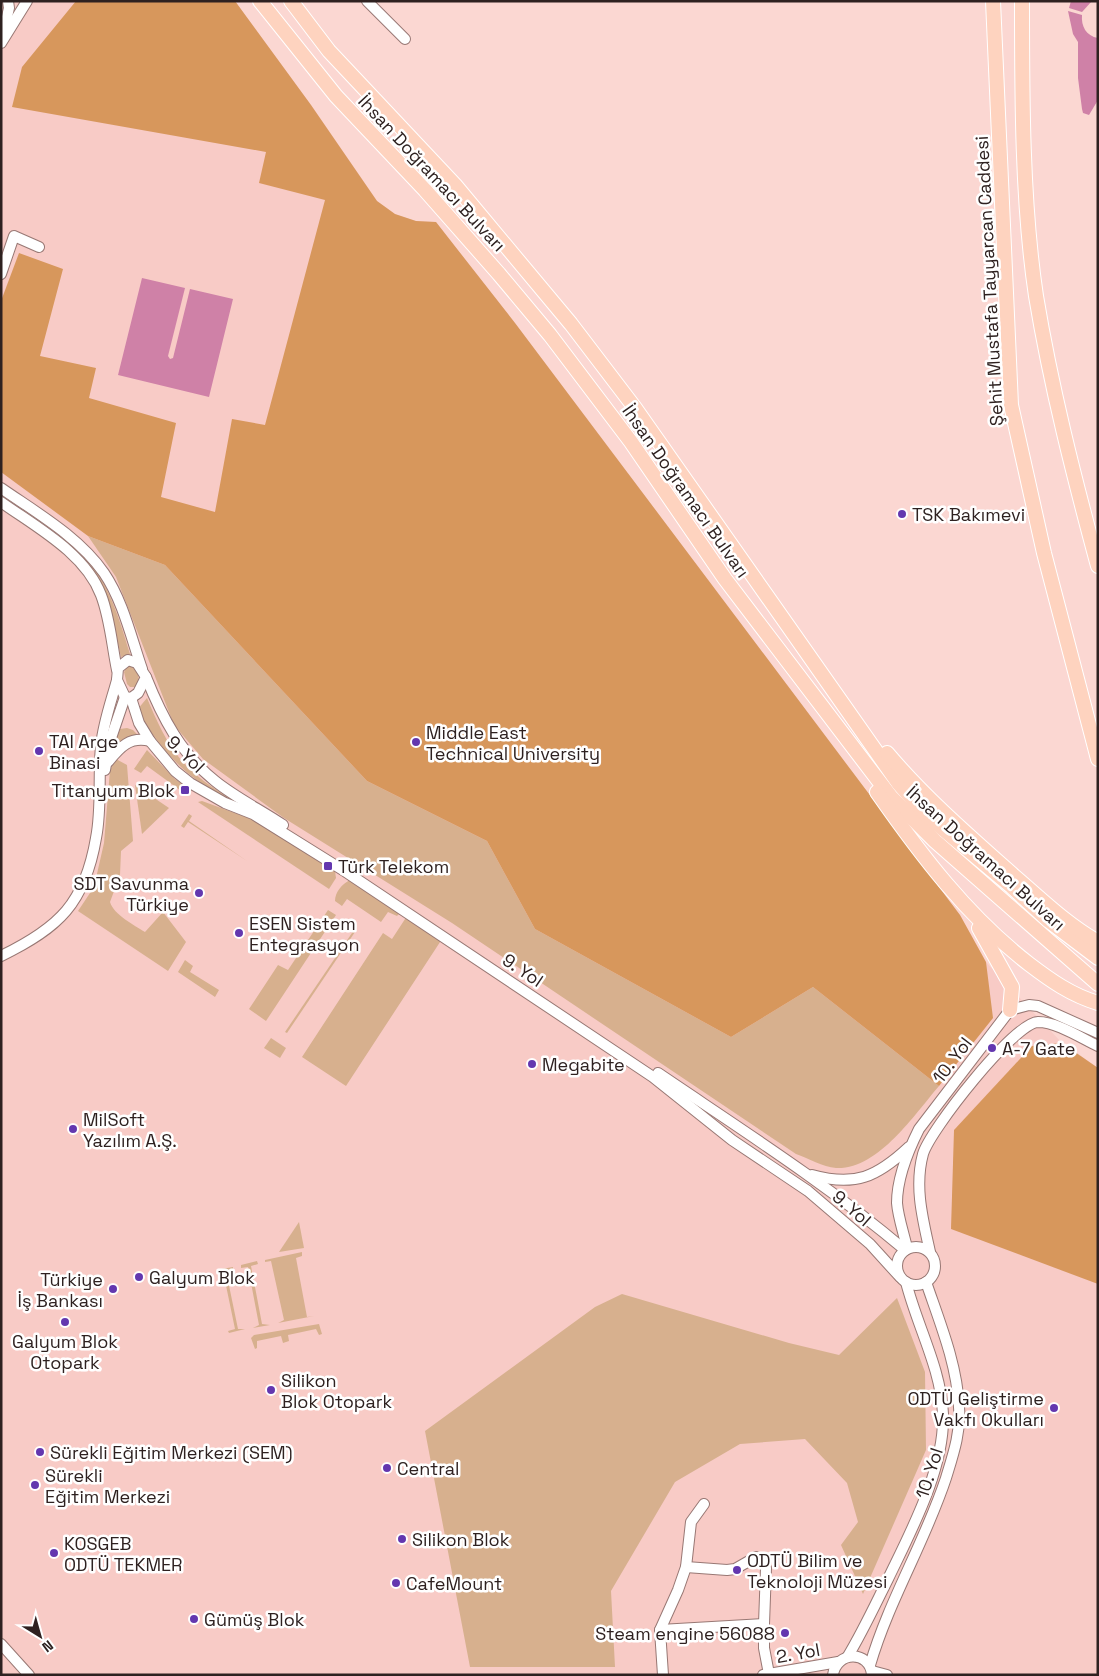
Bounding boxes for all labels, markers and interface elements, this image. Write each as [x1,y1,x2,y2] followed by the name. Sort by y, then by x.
[353,90,511,256] street label: İhsan Doğramacı Bulvarı
[970,135,1008,427] street label: Şehit Mustafa Tayyarcan Caddesi
[618,400,754,582] street label: İhsan Doğramacı Bulvarı
[912,503,1025,526] place label: TSK Bakımevi
[896,508,908,520] marker: TSK Bakımevi
[426,721,600,765] place label: Middle East Technical University
[49,730,118,774] place label: TAI Arge Binasi
[162,730,210,778] street label: 9. Yol
[410,736,422,748] marker: Middle East Technical University
[33,745,45,757] marker: TAI Arge Binasi
[51,779,175,802] place label: Titanyum Blok
[902,781,1070,935] street label: İhsan Doğramacı Bulvarı
[179,784,191,796] marker: Titanyum Blok
[338,855,449,878] place label: Türk Telekom
[322,860,334,872] marker: Türk Telekom
[73,872,189,916] place label: SDT Savunma Türkiye
[193,887,205,899] marker: SDT Savunma Türkiye
[249,912,360,956] place label: ESEN Sistem Entegrasyon
[233,927,245,939] marker: ESEN Sistem Entegrasyon
[498,948,548,992] street label: 9. Yol
[927,1032,977,1088] street label: 10. Yol
[1002,1037,1075,1060] place label: A-7 Gate
[986,1042,998,1054] marker: A-7 Gate
[542,1053,625,1076] place label: Megabite
[526,1058,538,1070] marker: Megabite
[83,1108,177,1152] place label: MilSoft Yazılım A.Ş.
[67,1123,79,1135] marker: MilSoft Yazılım A.Ş.
[828,1185,876,1231] street label: 9. Yol
[149,1266,255,1289] place label: Galyum Blok
[18,1268,103,1312] place label: Türkiye İş Bankası
[133,1271,145,1283] marker: Galyum Blok
[107,1283,119,1295] marker: Türkiye İş Bankası
[59,1316,71,1328] marker: Galyum Blok Otopark
[12,1330,118,1374] place label: Galyum Blok Otopark
[281,1369,393,1413] place label: Silikon Blok Otopark
[265,1384,277,1396] marker: Silikon Blok Otopark
[908,1387,1044,1431] place label: ODTÜ Geliştirme Vakfı Okulları
[1048,1402,1060,1414] marker: ODTÜ Geliştirme Vakfı Okulları
[50,1441,292,1464] place label: Sürekli Eğitim Merkezi (SEM)
[910,1445,948,1501] street label: 10. Yol
[34,1446,46,1458] marker: Sürekli Eğitim Merkezi (SEM)
[397,1457,460,1480] place label: Central
[381,1462,393,1474] marker: Central
[45,1464,170,1508] place label: Sürekli Eğitim Merkezi
[29,1479,41,1491] marker: Sürekli Eğitim Merkezi
[412,1528,510,1551] place label: Silikon Blok
[64,1532,182,1576] place label: KOSGEB ODTÜ TEKMER
[396,1533,408,1545] marker: Silikon Blok
[48,1547,60,1559] marker: KOSGEB ODTÜ TEKMER
[747,1549,887,1593] place label: ODTÜ Bilim ve Teknoloji Müzesi
[731,1564,743,1576] marker: ODTÜ Bilim ve Teknoloji Müzesi
[406,1572,502,1595] place label: CafeMount
[390,1577,402,1589] marker: CafeMount
[204,1608,305,1631] place label: Gümüş Blok
[15,1611,65,1661] north arrow
[188,1613,200,1625] marker: Gümüş Blok
[595,1622,775,1645] place label: Steam engine 56088
[779,1627,791,1639] marker: Steam engine 56088
[39,1636,57,1656] text: N
[774,1638,822,1668] street label: 2. Yol

